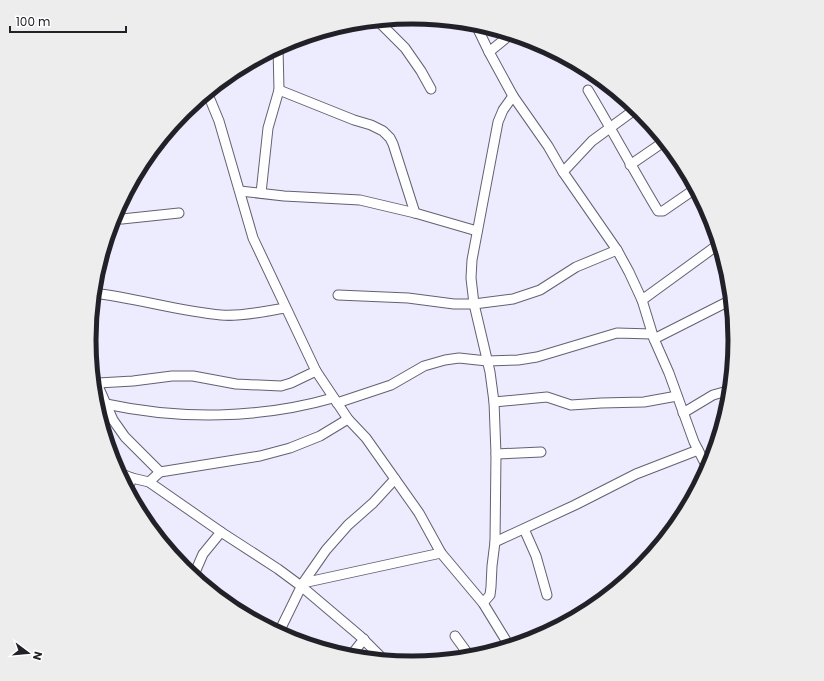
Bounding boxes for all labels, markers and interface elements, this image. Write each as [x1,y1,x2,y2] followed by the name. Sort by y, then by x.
[10,8,126,34] scale bar
[16,13,50,30] text: 100 m
[8,633,48,673] north arrow
[29,650,46,662] text: N

